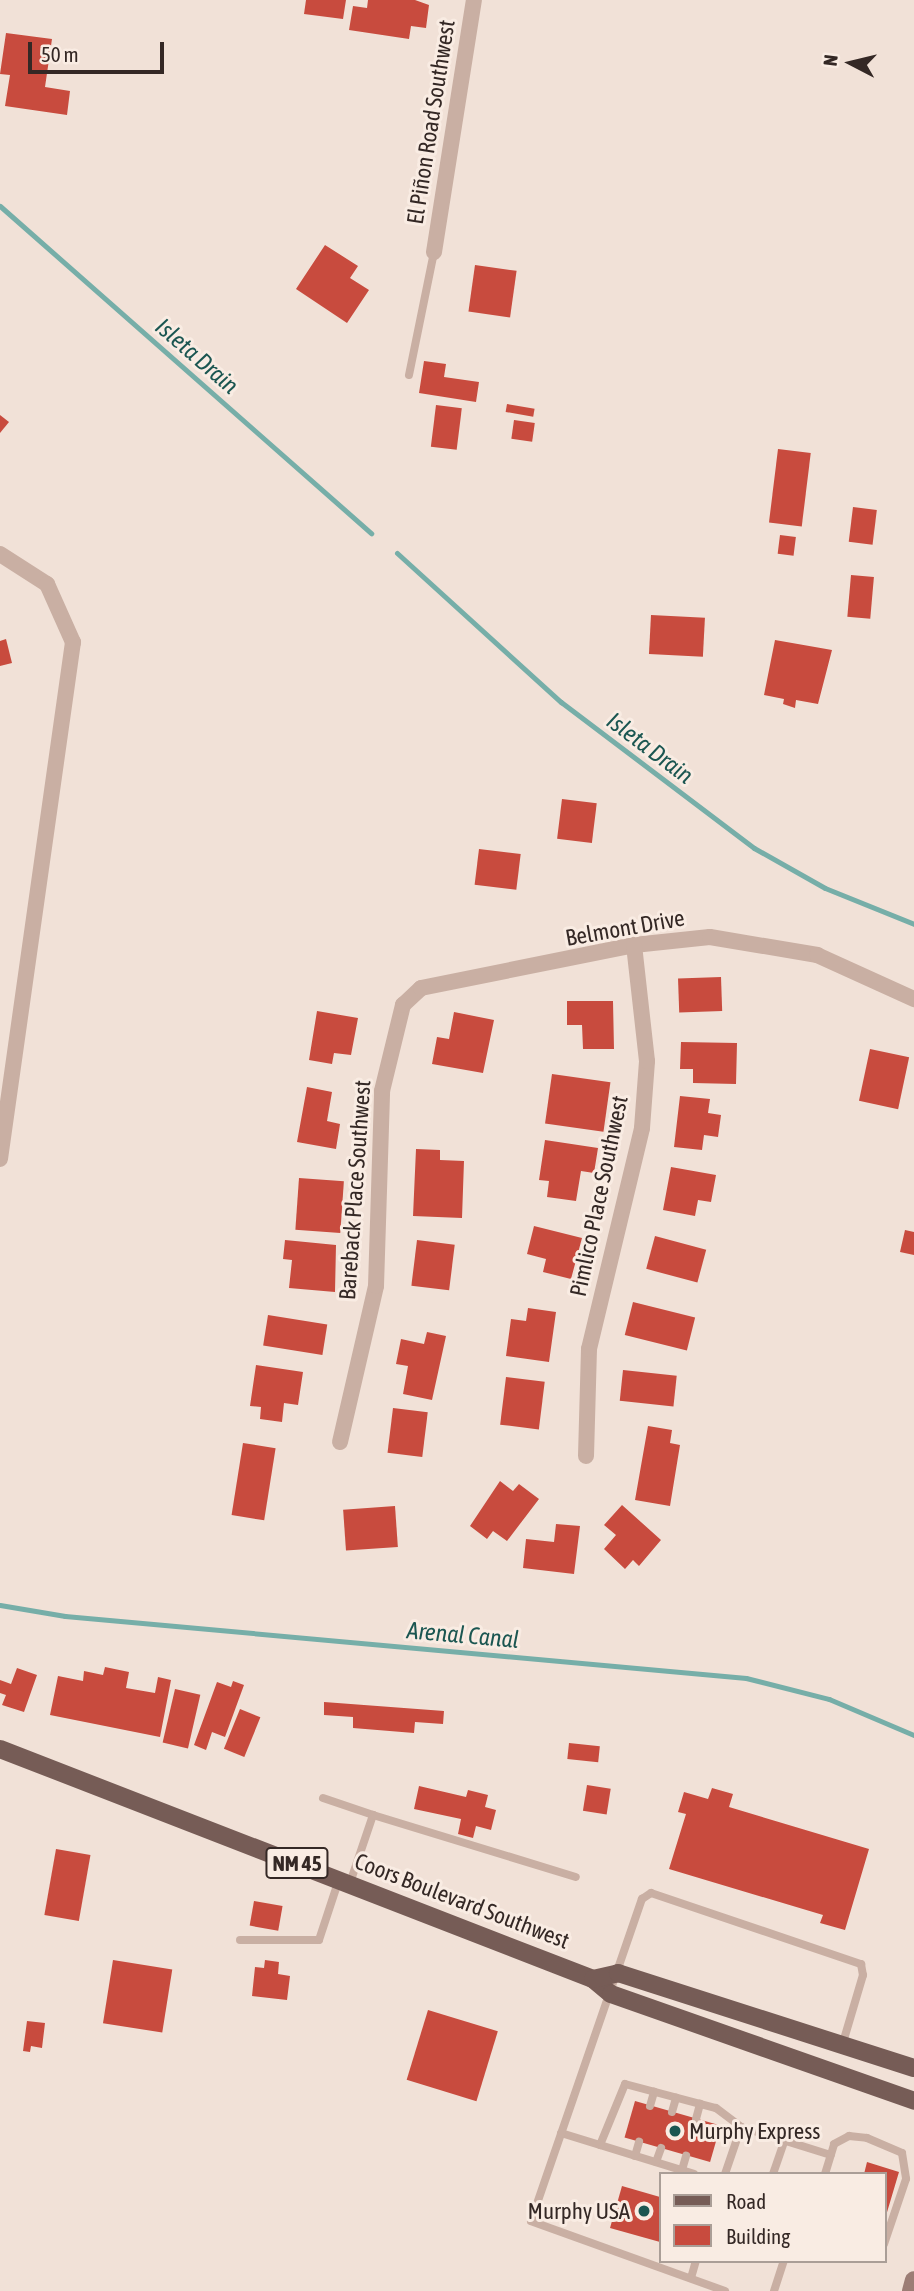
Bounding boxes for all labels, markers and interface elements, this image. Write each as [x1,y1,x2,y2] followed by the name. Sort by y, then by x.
[401,18,461,226] street label: El Piñon Road Southwest
[32,28,168,72] scale bar
[816,28,886,98] north arrow
[41,42,79,66] text: 50 m
[819,54,842,67] text: N
[150,312,244,400] water label: Isleta Drain
[601,706,699,790] water label: Isleta Drain
[563,904,687,952] street label: Belmont Drive
[334,1079,376,1301] street label: Bareback Place Southwest
[564,1093,634,1299] street label: Pimlico Place Southwest
[406,1616,520,1654] water label: Arenal Canal
[264,1846,330,1881] road number: NM 45
[351,1847,573,1955] street label: Coors Boulevard Southwest
[689,2117,820,2145] place label: Murphy Express
[667,2123,683,2139] marker: Murphy Express
[659,2172,886,2263] legend
[726,2189,766,2213] text: Road
[528,2197,630,2225] place label: Murphy USA
[636,2203,652,2219] marker: Murphy USA
[726,2224,790,2248] text: Building

